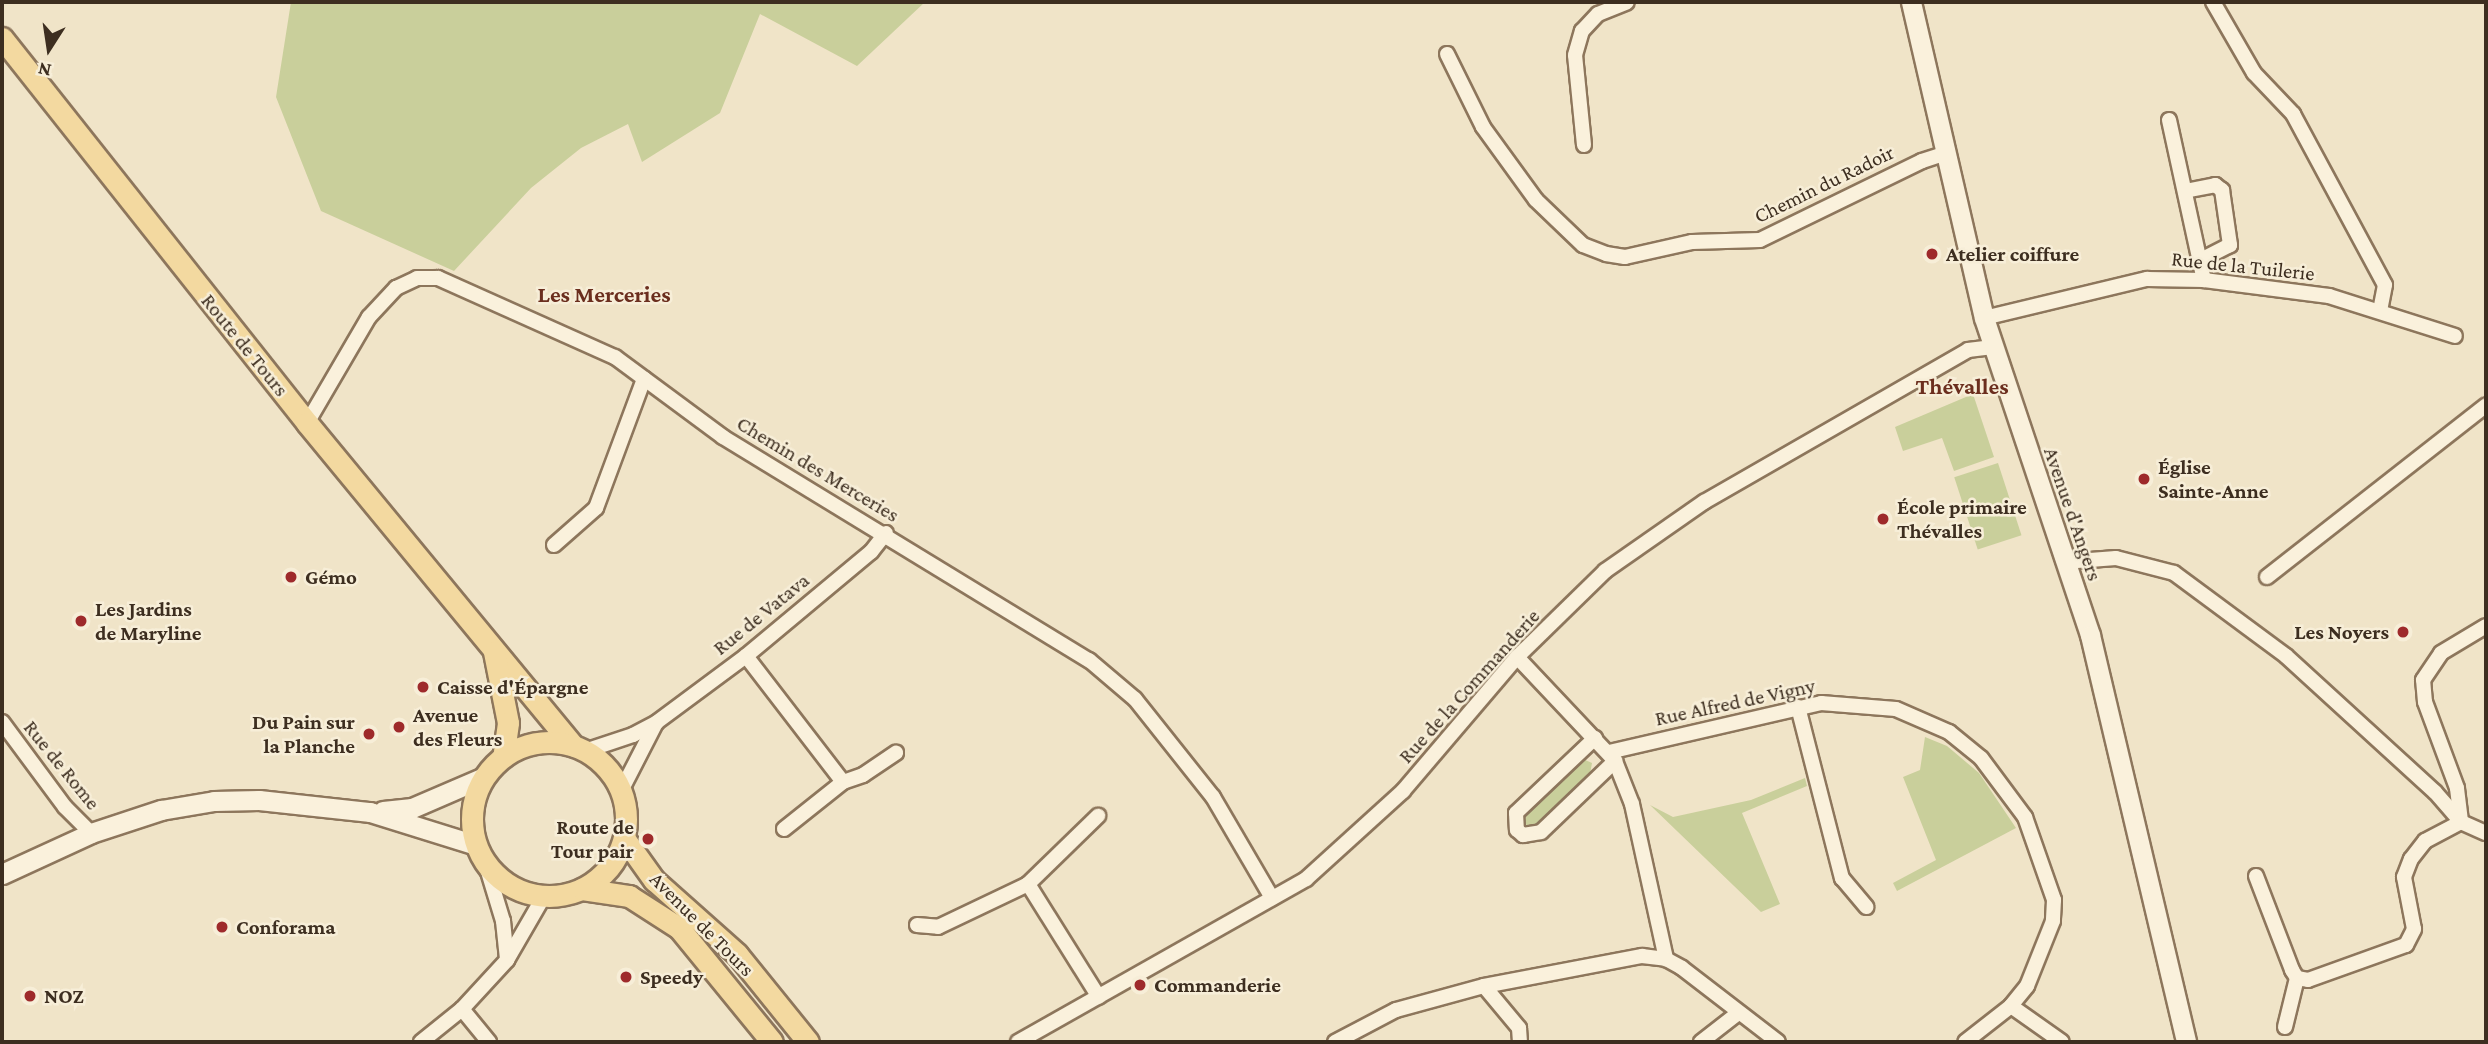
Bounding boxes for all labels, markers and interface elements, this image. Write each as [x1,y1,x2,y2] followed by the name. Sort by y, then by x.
[14,14,84,84] north arrow
[36,58,53,82] text: N
[1750,139,1898,229] street label: Chemin du Radoir
[1946,241,2079,267] place label: Atelier coiffure
[1924,246,1940,262] marker: Atelier coiffure
[2170,246,2316,286] street label: Rue de la Tuilerie
[538,280,670,308] district label: Les Merceries
[196,289,294,401] street label: Route de Tours
[1915,372,2009,400] district label: Thévalles
[732,411,904,527] street label: Chemin des Merceries
[2038,444,2108,584] street label: Avenue d'Angers
[2158,454,2268,504] place label: Église Sainte-Anne
[2136,471,2152,487] marker: Église Sainte-Anne
[1897,494,2027,544] place label: École primaire Thévalles
[1875,511,1891,527] marker: École primaire Thévalles
[305,564,357,590] place label: Gémo
[708,568,814,660] street label: Rue de Vatava
[283,569,299,585] marker: Gémo
[95,596,202,646] place label: Les Jardins de Maryline
[1393,604,1545,768] street label: Rue de la Commanderie
[73,613,89,629] marker: Les Jardins de Maryline
[2294,619,2389,645] place label: Les Noyers
[2395,624,2411,640] marker: Les Noyers
[1653,673,1817,731] street label: Rue Alfred de Vigny
[437,674,588,700] place label: Caisse d'Épargne
[415,679,431,695] marker: Caisse d'Épargne
[413,702,502,752] place label: Avenue des Fleurs
[252,709,355,759] place label: Du Pain sur la Planche
[18,715,106,815] street label: Rue de Rome
[391,719,407,735] marker: Avenue des Fleurs
[361,726,377,742] marker: Du Pain sur la Planche
[551,814,634,864] place label: Route de Tour pair
[640,831,656,847] marker: Route de Tour pair
[644,866,760,982] street label: Avenue de Tours
[236,914,335,940] place label: Conforama
[214,919,230,935] marker: Conforama
[640,964,703,990] place label: Speedy
[618,969,634,985] marker: Speedy
[1154,972,1281,998] place label: Commanderie
[1132,977,1148,993] marker: Commanderie
[44,983,84,1009] place label: NOZ
[22,988,38,1004] marker: NOZ

